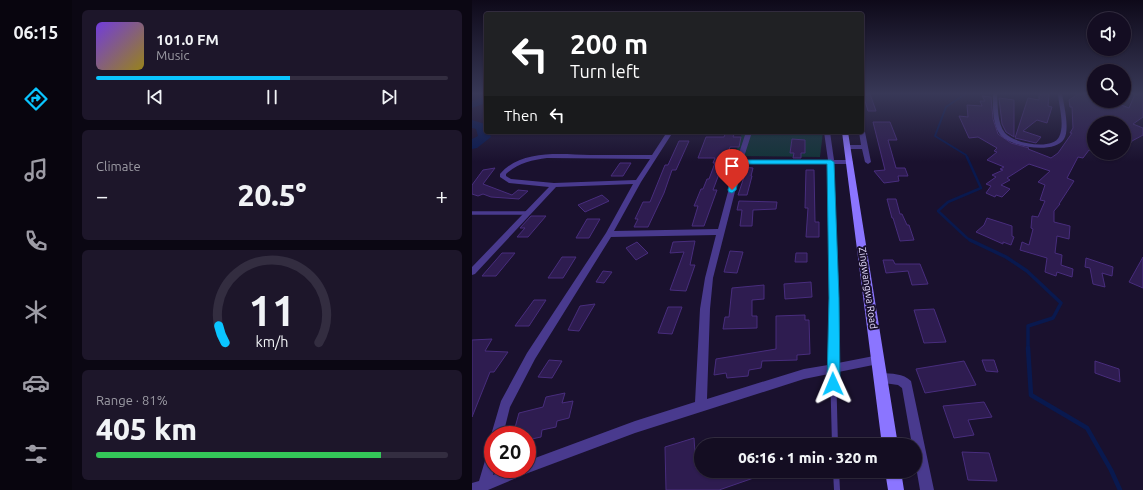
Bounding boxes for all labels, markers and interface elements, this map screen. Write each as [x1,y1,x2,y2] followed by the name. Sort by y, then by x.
[1087,12,1131,160] map controls
[1087,12,1131,56] button: sound
[13,22,59,42] text: 06:15
[504,28,556,80] icon: left
[570,28,648,59] text: 200 m
[156,31,219,48] text: 101.0 FM
[156,48,190,62] text: Music
[570,61,640,81] text: Turn left
[1087,64,1131,108] button: search
[22,85,50,113] icon: directions
[144,86,166,108] icon: previous
[261,86,283,108] icon: pause
[378,86,400,108] icon: next
[546,104,568,126] icon: left
[504,107,538,124] text: Then
[1087,116,1131,160] button: layers
[715,149,749,190] pin
[721,155,743,177] icon: arrive
[22,156,50,184] icon: music
[96,159,141,173] text: Climate
[237,178,307,212] text: 20.5°
[96,183,108,208] text: −
[436,183,448,208] text: +
[22,227,50,255] icon: phone
[857,247,879,330] street label: Zingwangwa Road
[249,287,295,334] text: 11
[22,298,50,326] icon: climate
[256,334,288,350] text: km/h
[812,363,854,405] position arrow
[22,369,50,397] icon: car
[96,393,168,407] text: Range · 81%
[96,412,197,446] text: 405 km
[484,426,536,478] speed limit sign: 20
[22,440,50,468] icon: filters
[738,449,878,466] text: 06:16 · 1 min · 320 m

